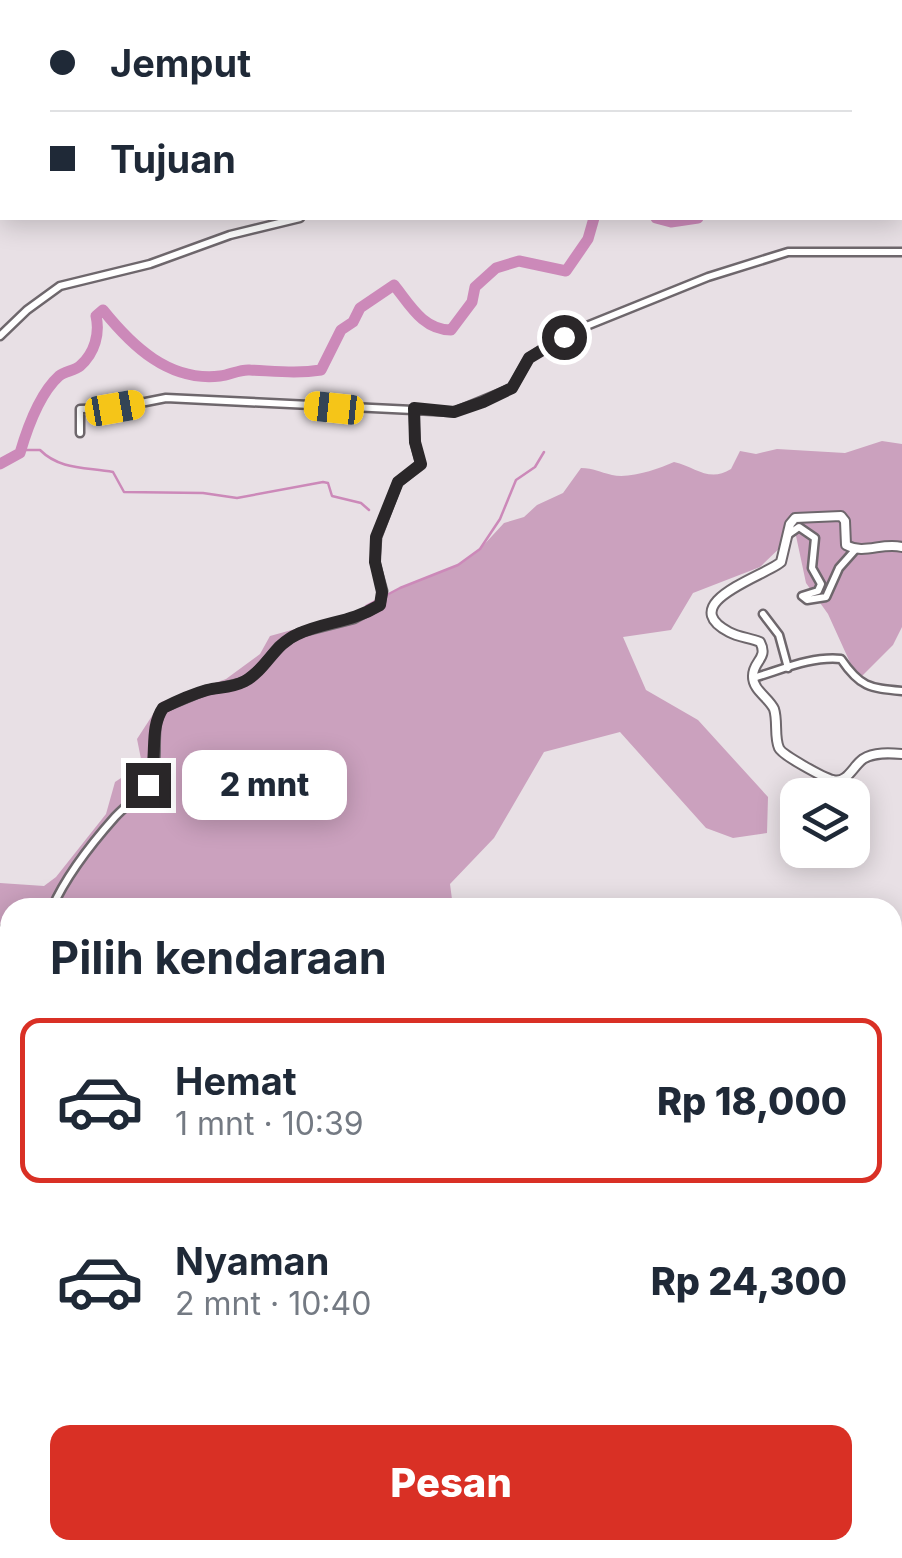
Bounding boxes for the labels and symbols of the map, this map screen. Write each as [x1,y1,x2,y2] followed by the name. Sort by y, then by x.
[542,315,587,360] route start
[83,388,147,428] car
[303,390,365,426] car
[183,750,348,820] callout: 2 mnt
[126,763,171,808] route end

